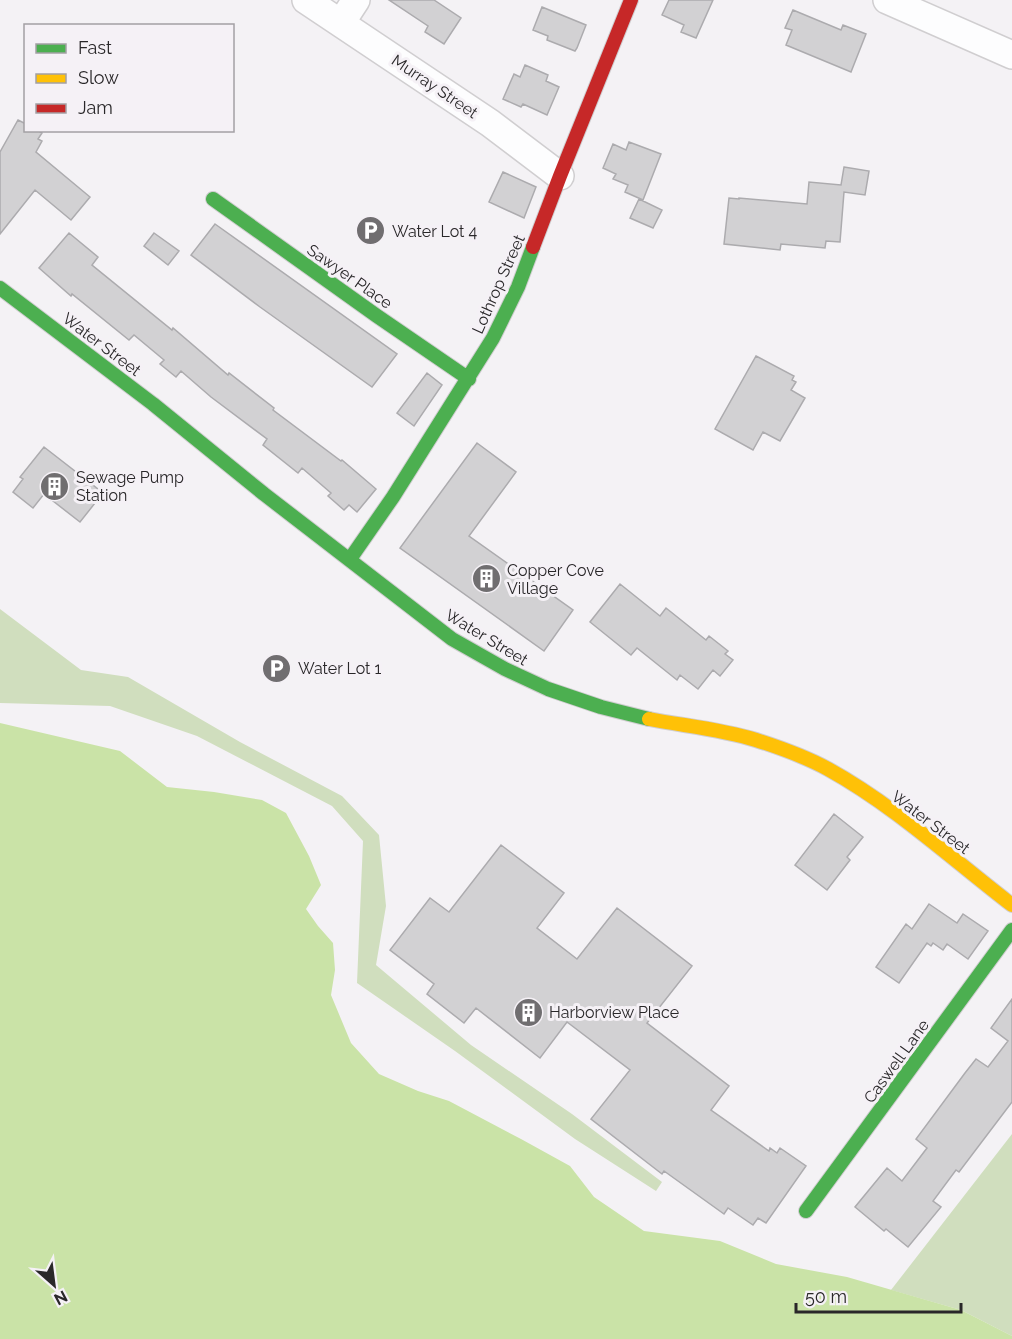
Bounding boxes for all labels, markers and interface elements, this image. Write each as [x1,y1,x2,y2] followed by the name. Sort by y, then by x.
[24,24,234,132] legend
[78,37,112,58] text: Fast
[388,51,482,123] street label: Murray Street
[78,67,119,88] text: Slow
[78,97,113,118] text: Jam
[355,215,387,247] parking icon: Water Lot 4
[392,222,477,241] place label: Water Lot 4
[468,231,529,337] street label: Lothrop Street
[304,240,396,313] street label: Sawyer Place
[59,309,145,380] street label: Water Street
[76,468,184,505] place label: Sewage Pump Station
[39,470,71,502] building icon: Sewage Pump Station
[507,561,604,598] place label: Copper Cove Village
[470,563,502,595] building icon: Copper Cove Village
[442,605,532,670] street label: Water Street
[261,652,293,684] parking icon: Water Lot 1
[298,659,381,678] place label: Water Lot 1
[888,787,974,858] street label: Water Street
[512,996,544,1028] building icon: Harborview Place
[549,1003,679,1022] place label: Harborview Place
[860,1016,933,1107] street label: Caswell Lane
[24,1255,84,1315] north arrow
[796,1276,961,1314] scale bar
[805,1286,847,1307] text: 50 m
[51,1287,71,1309] text: N

